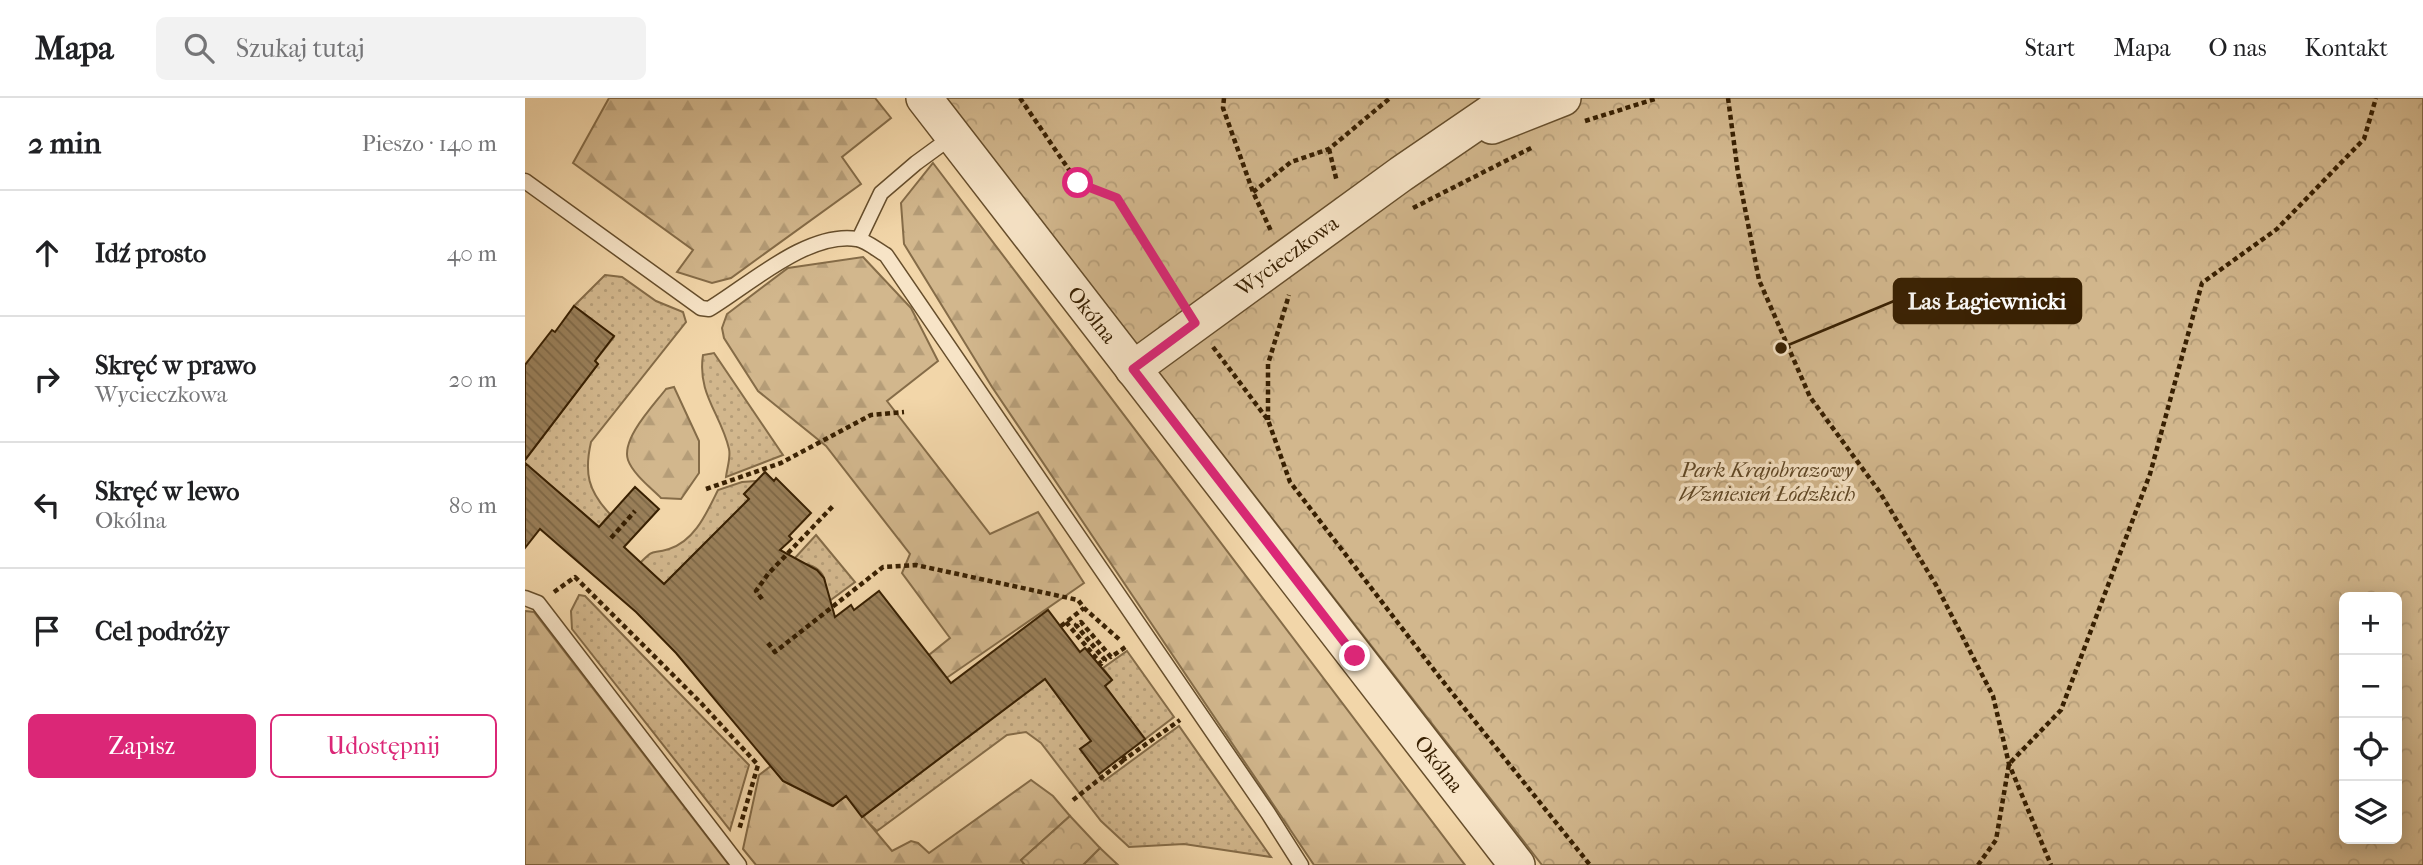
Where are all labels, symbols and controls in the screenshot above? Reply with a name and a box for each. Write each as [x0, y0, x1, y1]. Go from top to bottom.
search box [156, 17, 646, 80]
text: Mapa [35, 29, 114, 68]
icon: search [180, 29, 218, 67]
text: Szukaj tutaj [236, 33, 365, 64]
text: Start [2024, 34, 2075, 62]
text: Mapa [2113, 34, 2171, 62]
text: O nas [2209, 34, 2267, 62]
text: Kontakt [2305, 34, 2388, 62]
text: 2 min [28, 126, 101, 161]
text: Pieszo · 140 m [362, 130, 497, 157]
route start [1062, 167, 1093, 198]
street label: Wycieczkowa [1230, 211, 1343, 302]
icon: ahead [28, 234, 66, 272]
text: Idź prosto [95, 238, 206, 269]
text: 40 m [447, 240, 497, 267]
callout: Las Łagiewnicki [1894, 279, 2081, 323]
street label: Okólna [1062, 282, 1122, 348]
text: Las Łagiewnicki [1908, 288, 2067, 315]
text: Skręć w prawo [95, 350, 256, 381]
icon: right [28, 360, 66, 398]
text: 20 m [448, 366, 497, 393]
text: Wycieczkowa [95, 381, 228, 408]
park label: Park Krajobrazowy Wzniesień Łódzkich [1679, 458, 1855, 506]
text: Skręć w lewo [95, 476, 239, 507]
icon: left [28, 486, 66, 524]
text: 80 m [449, 492, 497, 519]
text: Okólna [95, 507, 166, 534]
map controls [2339, 592, 2402, 844]
button: + [2339, 592, 2402, 655]
icon: arrive [28, 612, 66, 650]
text: Cel podróży [95, 616, 229, 647]
route end [1339, 640, 1370, 671]
button: − [2339, 655, 2402, 718]
button: Zapisz [28, 714, 256, 778]
button: Udostępnij [270, 714, 497, 778]
button: locate [2339, 718, 2402, 781]
street label: Okólna [1409, 731, 1469, 797]
button: layers [2339, 781, 2402, 844]

